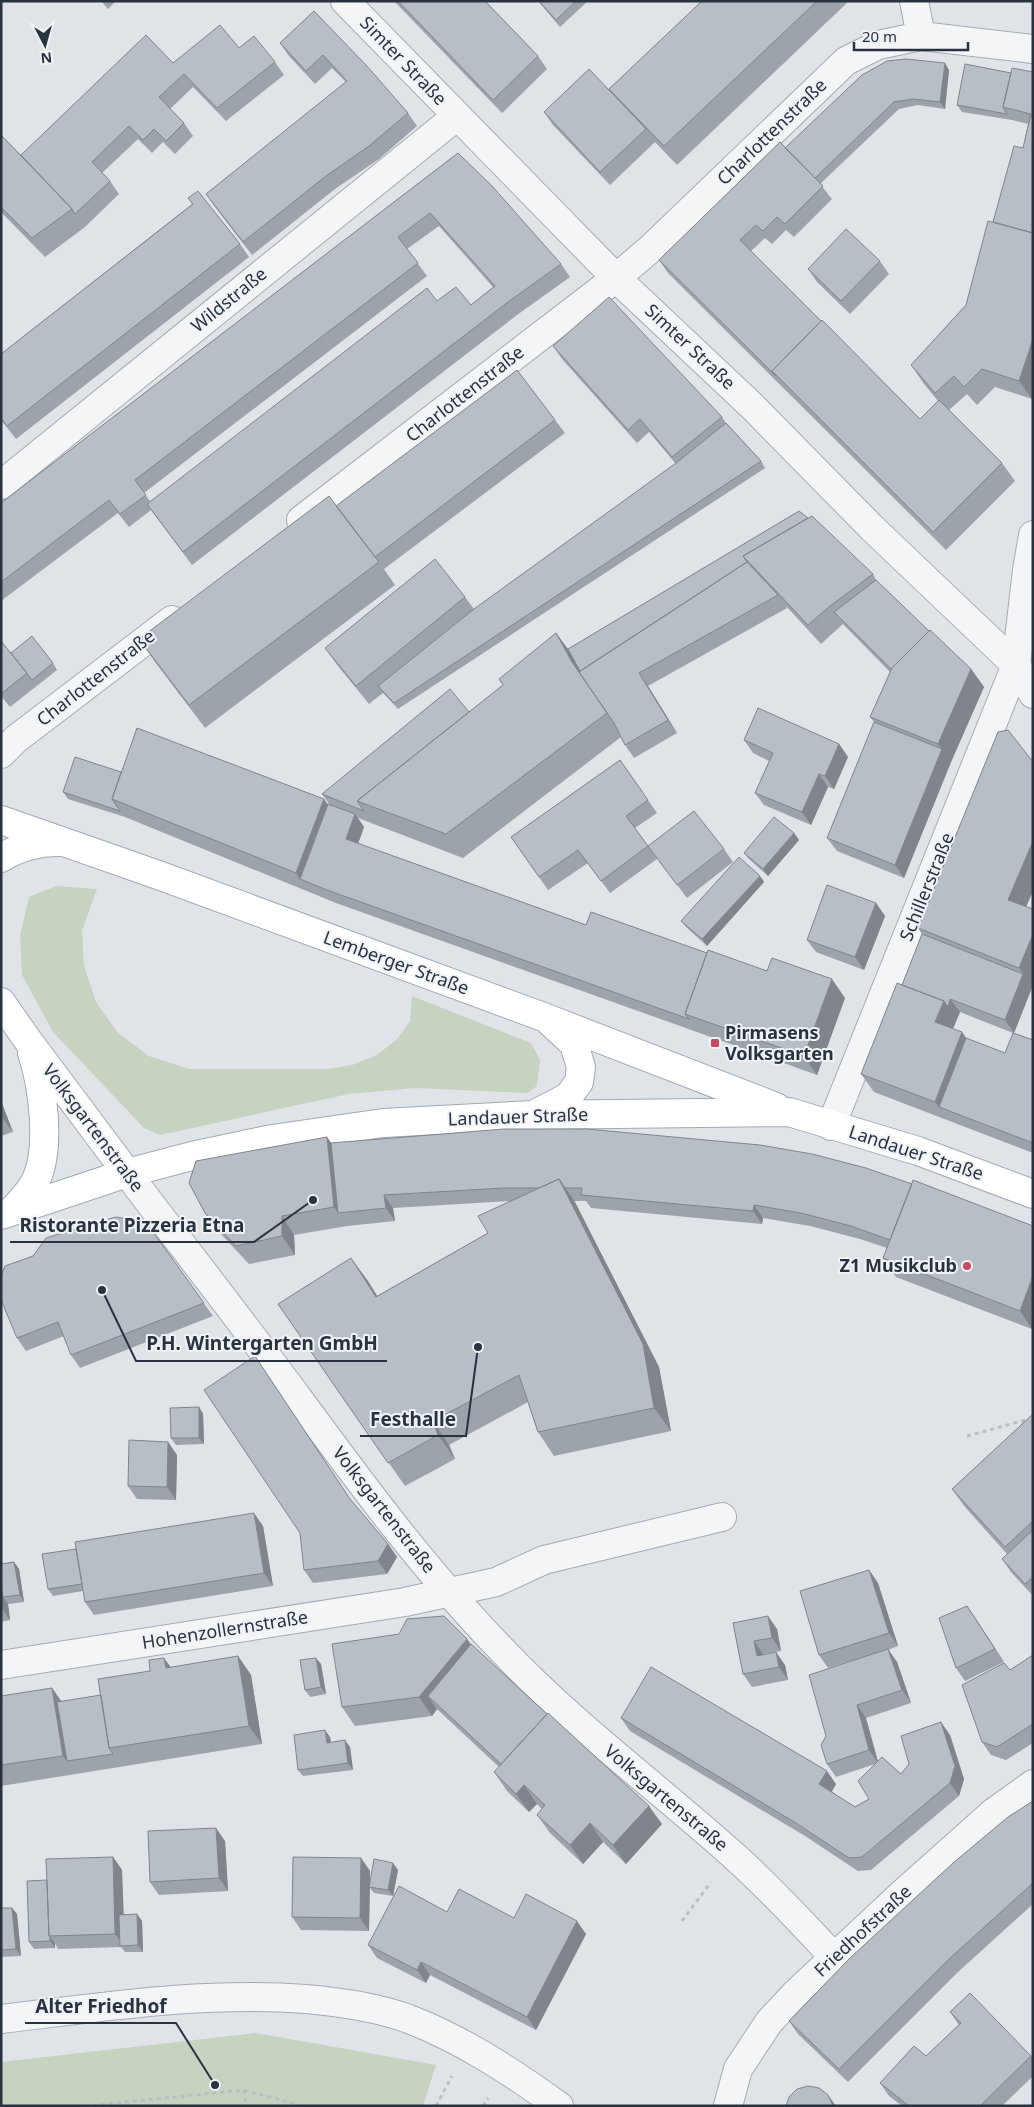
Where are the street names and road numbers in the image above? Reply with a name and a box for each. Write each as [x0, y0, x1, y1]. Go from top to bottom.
street label: Simter Straße [355, 11, 452, 110]
street label: Charlottenstraße [711, 73, 831, 190]
street label: Wildstraße [185, 261, 271, 337]
street label: Simter Straße [640, 298, 741, 394]
street label: Charlottenstraße [400, 340, 528, 447]
street label: Charlottenstraße [31, 624, 159, 731]
street label: Schillerstraße [893, 829, 959, 944]
street label: Lemberger Straße [320, 925, 472, 1000]
street label: Volksgartenstraße [38, 1059, 150, 1196]
street label: Landauer Straße [447, 1102, 588, 1130]
street label: Landauer Straße [846, 1119, 987, 1185]
street label: Volksgartenstraße [328, 1441, 442, 1578]
street label: Hohenzollernstraße [140, 1604, 310, 1654]
street label: Volksgartenstraße [600, 1738, 733, 1856]
street label: Friedhofstraße [809, 1879, 916, 1982]

